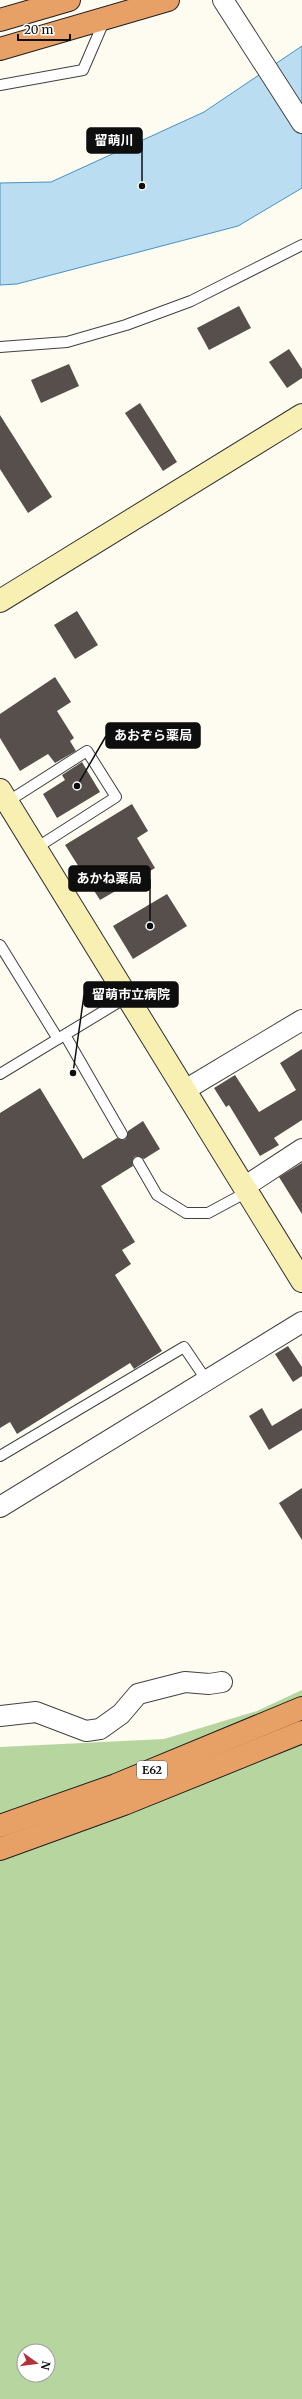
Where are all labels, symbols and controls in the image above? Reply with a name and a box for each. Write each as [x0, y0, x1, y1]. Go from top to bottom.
scale bar [18, 16, 70, 42]
text: 20 m [24, 22, 53, 37]
callout: 留萌川 [87, 128, 142, 153]
text: 留萌川 [94, 132, 134, 149]
callout: あおぞら薬局 [106, 723, 200, 748]
text: あおぞら薬局 [114, 727, 192, 744]
callout: あかね薬局 [69, 866, 150, 891]
text: あかね薬局 [76, 870, 142, 887]
callout: 留萌市立病院 [84, 982, 178, 1007]
text: 留萌市立病院 [92, 986, 170, 1003]
road number: E62 [137, 1761, 167, 1779]
north arrow [16, 2343, 56, 2383]
text: N [38, 2360, 54, 2372]

